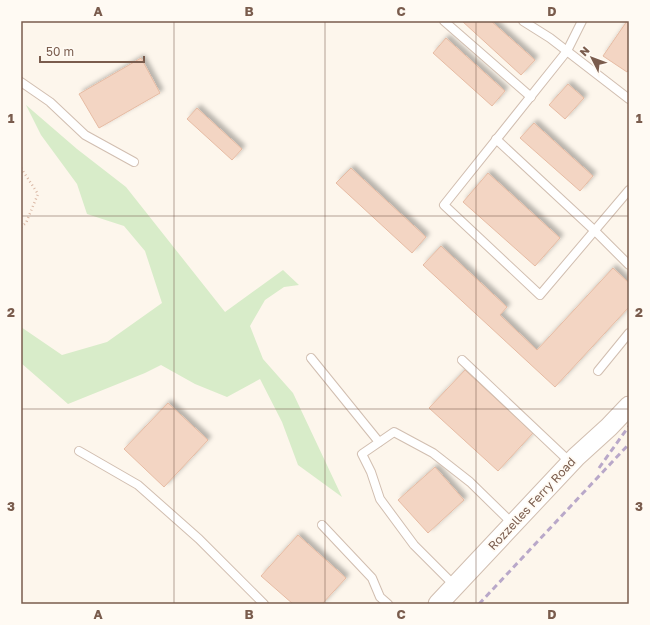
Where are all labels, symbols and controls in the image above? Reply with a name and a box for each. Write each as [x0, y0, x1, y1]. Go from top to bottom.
text: A [93, 3, 103, 19]
text: B [244, 3, 254, 19]
text: C [396, 3, 406, 19]
text: D [547, 3, 557, 19]
scale bar [40, 38, 144, 64]
north arrow [572, 38, 612, 78]
text: 50 m [46, 44, 74, 59]
text: N [577, 44, 592, 58]
text: 1 [8, 110, 15, 126]
text: 1 [636, 110, 643, 126]
text: 2 [7, 304, 15, 320]
text: 2 [635, 304, 643, 320]
street label: Rozzelles Ferry Road [485, 454, 578, 553]
text: 3 [7, 498, 15, 514]
text: 3 [635, 498, 643, 514]
text: A [93, 606, 103, 622]
text: B [244, 606, 254, 622]
text: C [396, 606, 406, 622]
text: D [547, 606, 557, 622]

